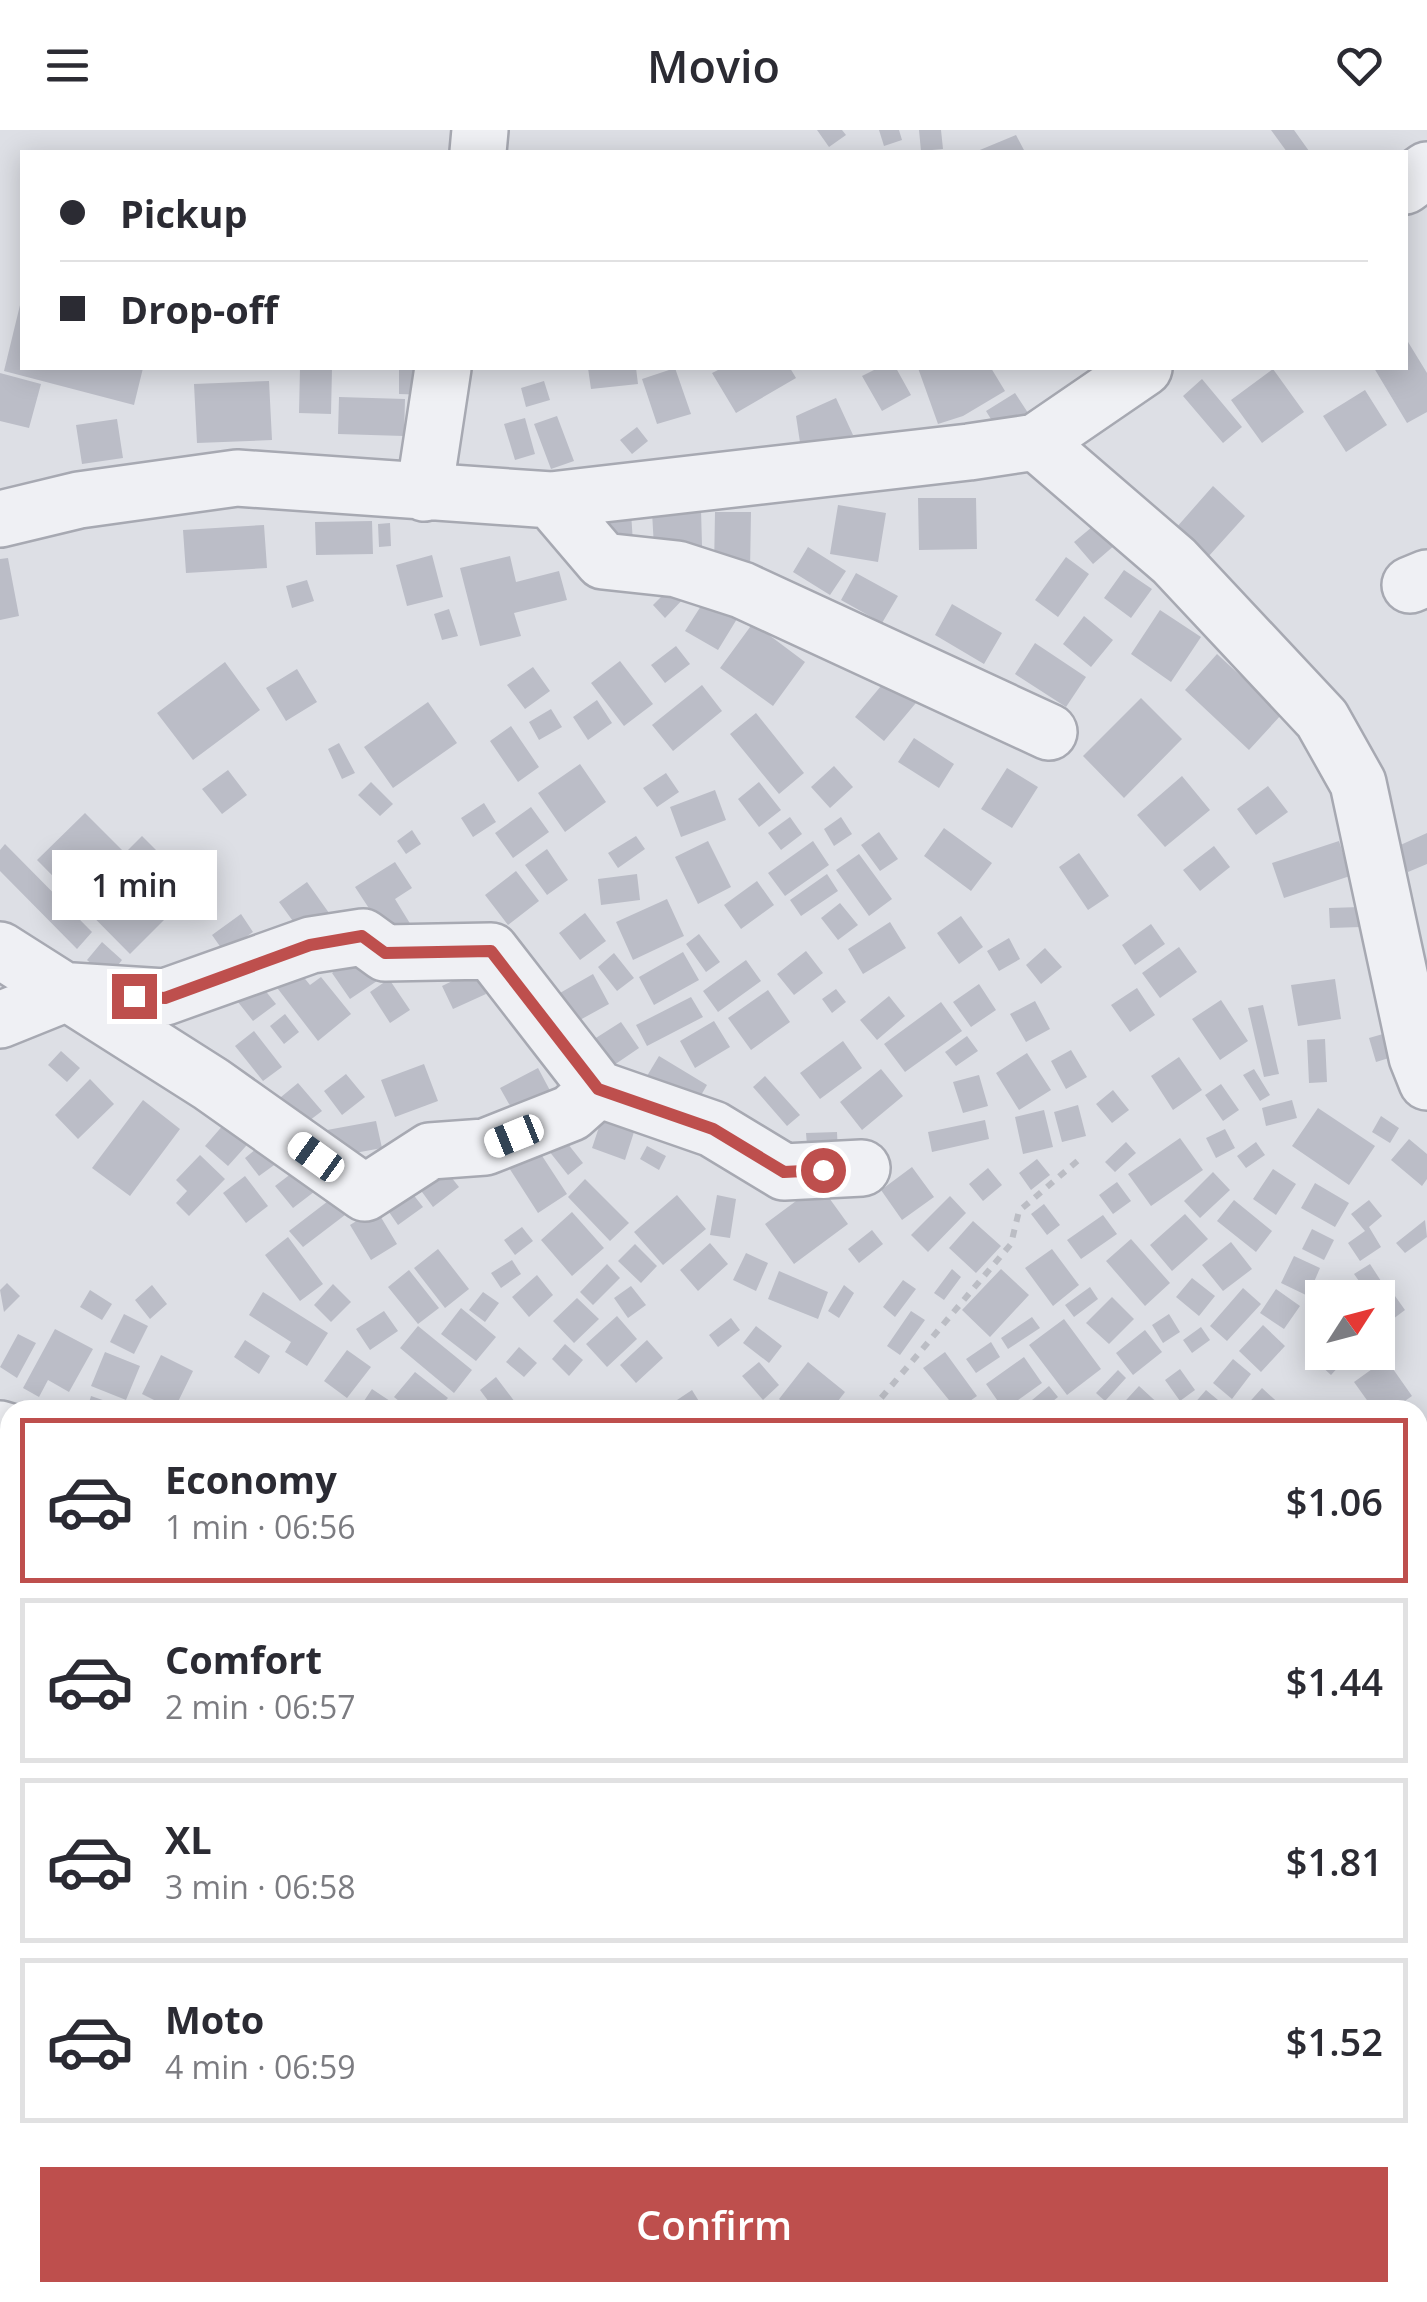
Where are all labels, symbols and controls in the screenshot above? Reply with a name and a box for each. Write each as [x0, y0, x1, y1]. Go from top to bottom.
text: Movio [647, 35, 780, 96]
icon: menu [40, 38, 95, 93]
icon: heart [1332, 38, 1387, 93]
text: Pickup [120, 187, 248, 239]
text: Drop-off [120, 283, 278, 335]
callout: 1 min [52, 851, 216, 921]
text: 1 min [91, 863, 178, 906]
route end [112, 974, 157, 1019]
car [481, 1111, 547, 1161]
car [283, 1127, 349, 1187]
route start [801, 1148, 846, 1193]
north arrow [1305, 1280, 1395, 1370]
map controls [1305, 1280, 1395, 1370]
text: Economy [165, 1453, 337, 1505]
icon: car [45, 1456, 135, 1546]
text: $1.06 [1286, 1475, 1383, 1527]
text: 1 min · 06:56 [165, 1505, 356, 1548]
text: Comfort [165, 1633, 322, 1685]
icon: car [45, 1636, 135, 1726]
text: $1.44 [1286, 1655, 1383, 1707]
text: 2 min · 06:57 [165, 1685, 356, 1728]
text: XL [165, 1813, 212, 1865]
icon: car [45, 1816, 135, 1906]
text: $1.81 [1286, 1835, 1383, 1887]
text: 3 min · 06:58 [165, 1865, 356, 1908]
text: Moto [165, 1993, 264, 2045]
icon: car [45, 1996, 135, 2086]
text: $1.52 [1286, 2015, 1383, 2067]
text: 4 min · 06:59 [165, 2045, 356, 2088]
button: Confirm [40, 2167, 1388, 2282]

